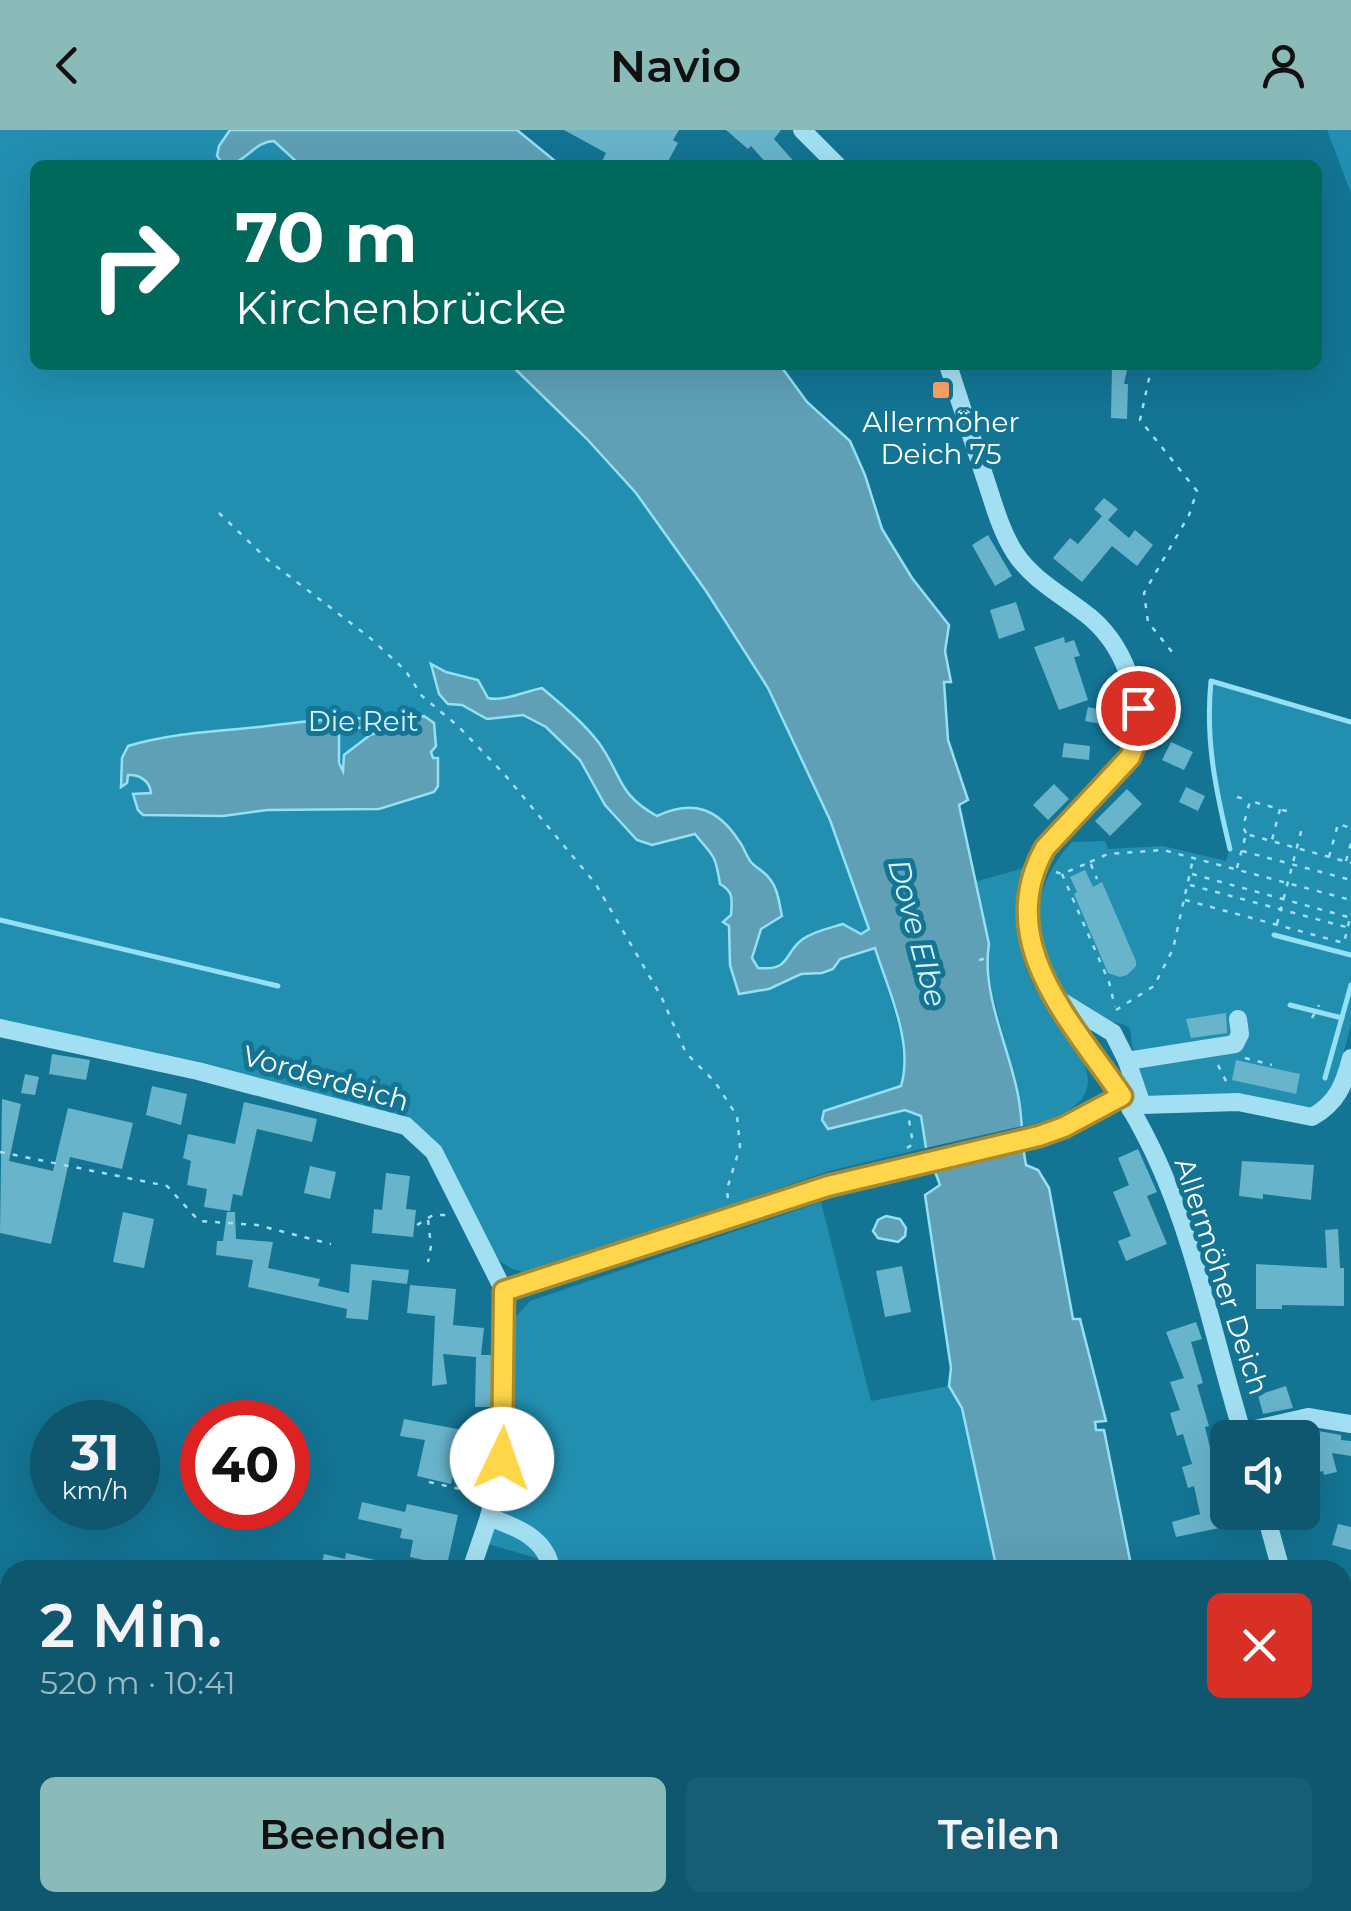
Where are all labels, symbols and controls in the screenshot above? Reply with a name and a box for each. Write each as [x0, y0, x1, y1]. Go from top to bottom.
icon: back [40, 38, 95, 93]
text: Navio [610, 38, 741, 93]
icon: person [1256, 38, 1311, 93]
text: 70 m [235, 194, 418, 280]
icon: right [70, 200, 200, 330]
text: Kirchenbrücke [235, 280, 567, 335]
marker: Allermöher Deich 75 [930, 379, 952, 401]
place label: Allermöher Deich 75 [862, 405, 1020, 471]
pin [1096, 666, 1181, 751]
icon: arrive [1111, 681, 1166, 736]
park label: Die Reit [308, 704, 418, 738]
water label: Dove Elbe [880, 855, 955, 1011]
street label: Vorderdeich [239, 1038, 413, 1118]
street label: Allermöher Deich [1168, 1153, 1276, 1399]
speed limit sign: 40 [180, 1400, 310, 1530]
position arrow [450, 1407, 554, 1511]
map controls [1210, 1420, 1320, 1530]
button: sound [1210, 1420, 1320, 1530]
text: 31 [70, 1422, 120, 1483]
text: km/h [62, 1475, 128, 1505]
text: 2 Min. [40, 1589, 222, 1662]
button: close [1207, 1593, 1312, 1698]
text: 520 m · 10:41 [40, 1663, 236, 1702]
button: Beenden [40, 1777, 666, 1892]
button: Teilen [686, 1777, 1312, 1892]

